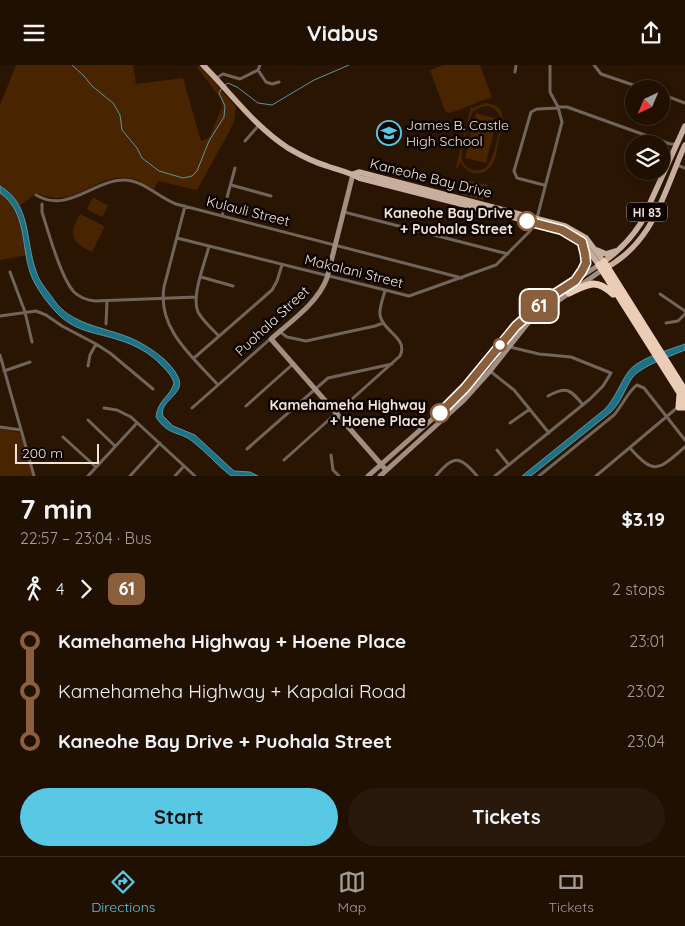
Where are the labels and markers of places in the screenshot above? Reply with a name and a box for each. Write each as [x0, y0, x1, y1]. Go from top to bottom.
place label: James B. Castle High School [406, 116, 509, 150]
school or university icon: James B. Castle High School [376, 120, 402, 146]
place label: Kaneohe Bay Drive + Puohala Street [384, 204, 513, 238]
marker: Kaneohe Bay Drive + Puohala Street [517, 211, 537, 231]
unlabelled marker [493, 338, 507, 352]
place label: Kamehameha Highway + Hoene Place [269, 396, 426, 430]
marker: Kamehameha Highway + Hoene Place [430, 403, 450, 423]

